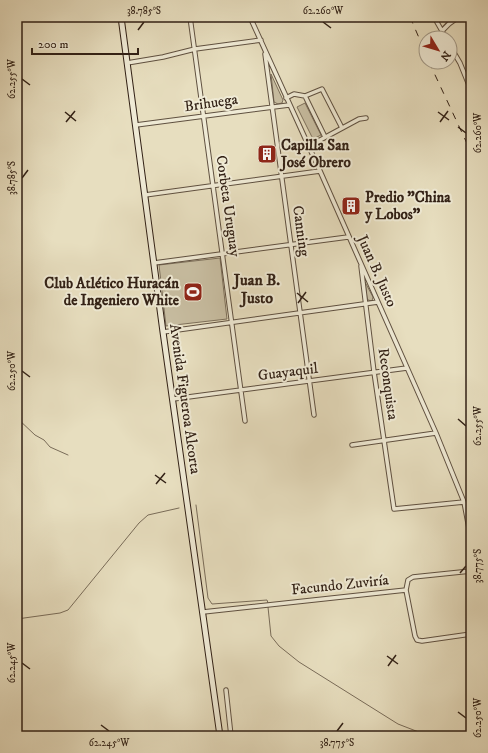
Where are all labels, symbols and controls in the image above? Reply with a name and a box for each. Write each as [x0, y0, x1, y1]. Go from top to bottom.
text: 38.785°S [127, 5, 161, 17]
text: 62.260°W [303, 5, 344, 17]
scale bar [32, 30, 138, 56]
north arrow [418, 30, 458, 70]
text: 200 m [38, 37, 68, 52]
text: N [437, 48, 453, 63]
text: 62.255°W [6, 58, 18, 99]
street label: Brihuega [183, 90, 240, 116]
text: 62.260°W [472, 112, 484, 153]
place label: Capilla San José Obrero [279, 136, 351, 172]
building icon: Capilla San José Obrero [256, 143, 278, 165]
street label: Corbeta Uruguay [211, 154, 245, 259]
text: 38.785°S [6, 161, 18, 195]
place label: Predio "China y Lobos" [364, 188, 451, 224]
building icon: Predio "China y Lobos" [340, 195, 362, 217]
street label: Canning [288, 204, 314, 258]
street label: Juan B. Justo [352, 230, 401, 310]
district label: Juan B. Justo [232, 270, 280, 308]
place label: Club Atlético Huracán de Ingeniero White [44, 274, 180, 310]
sports icon: Club Atlético Huracán de Ingeniero White [182, 281, 204, 303]
street label: Avenida Figueroa Alcorta [165, 323, 205, 476]
street label: Reconquista [374, 347, 403, 422]
text: 62.250°W [6, 350, 18, 391]
street label: Guayaquil [257, 359, 320, 385]
text: 62.255°W [472, 405, 484, 446]
text: 38.775°S [472, 549, 484, 583]
street label: Facundo Zuviría [290, 570, 390, 600]
text: 62.245°W [6, 642, 18, 683]
text: 62.250°W [472, 697, 484, 738]
text: 62.245°W [89, 737, 130, 749]
text: 38.775°S [320, 737, 354, 749]

